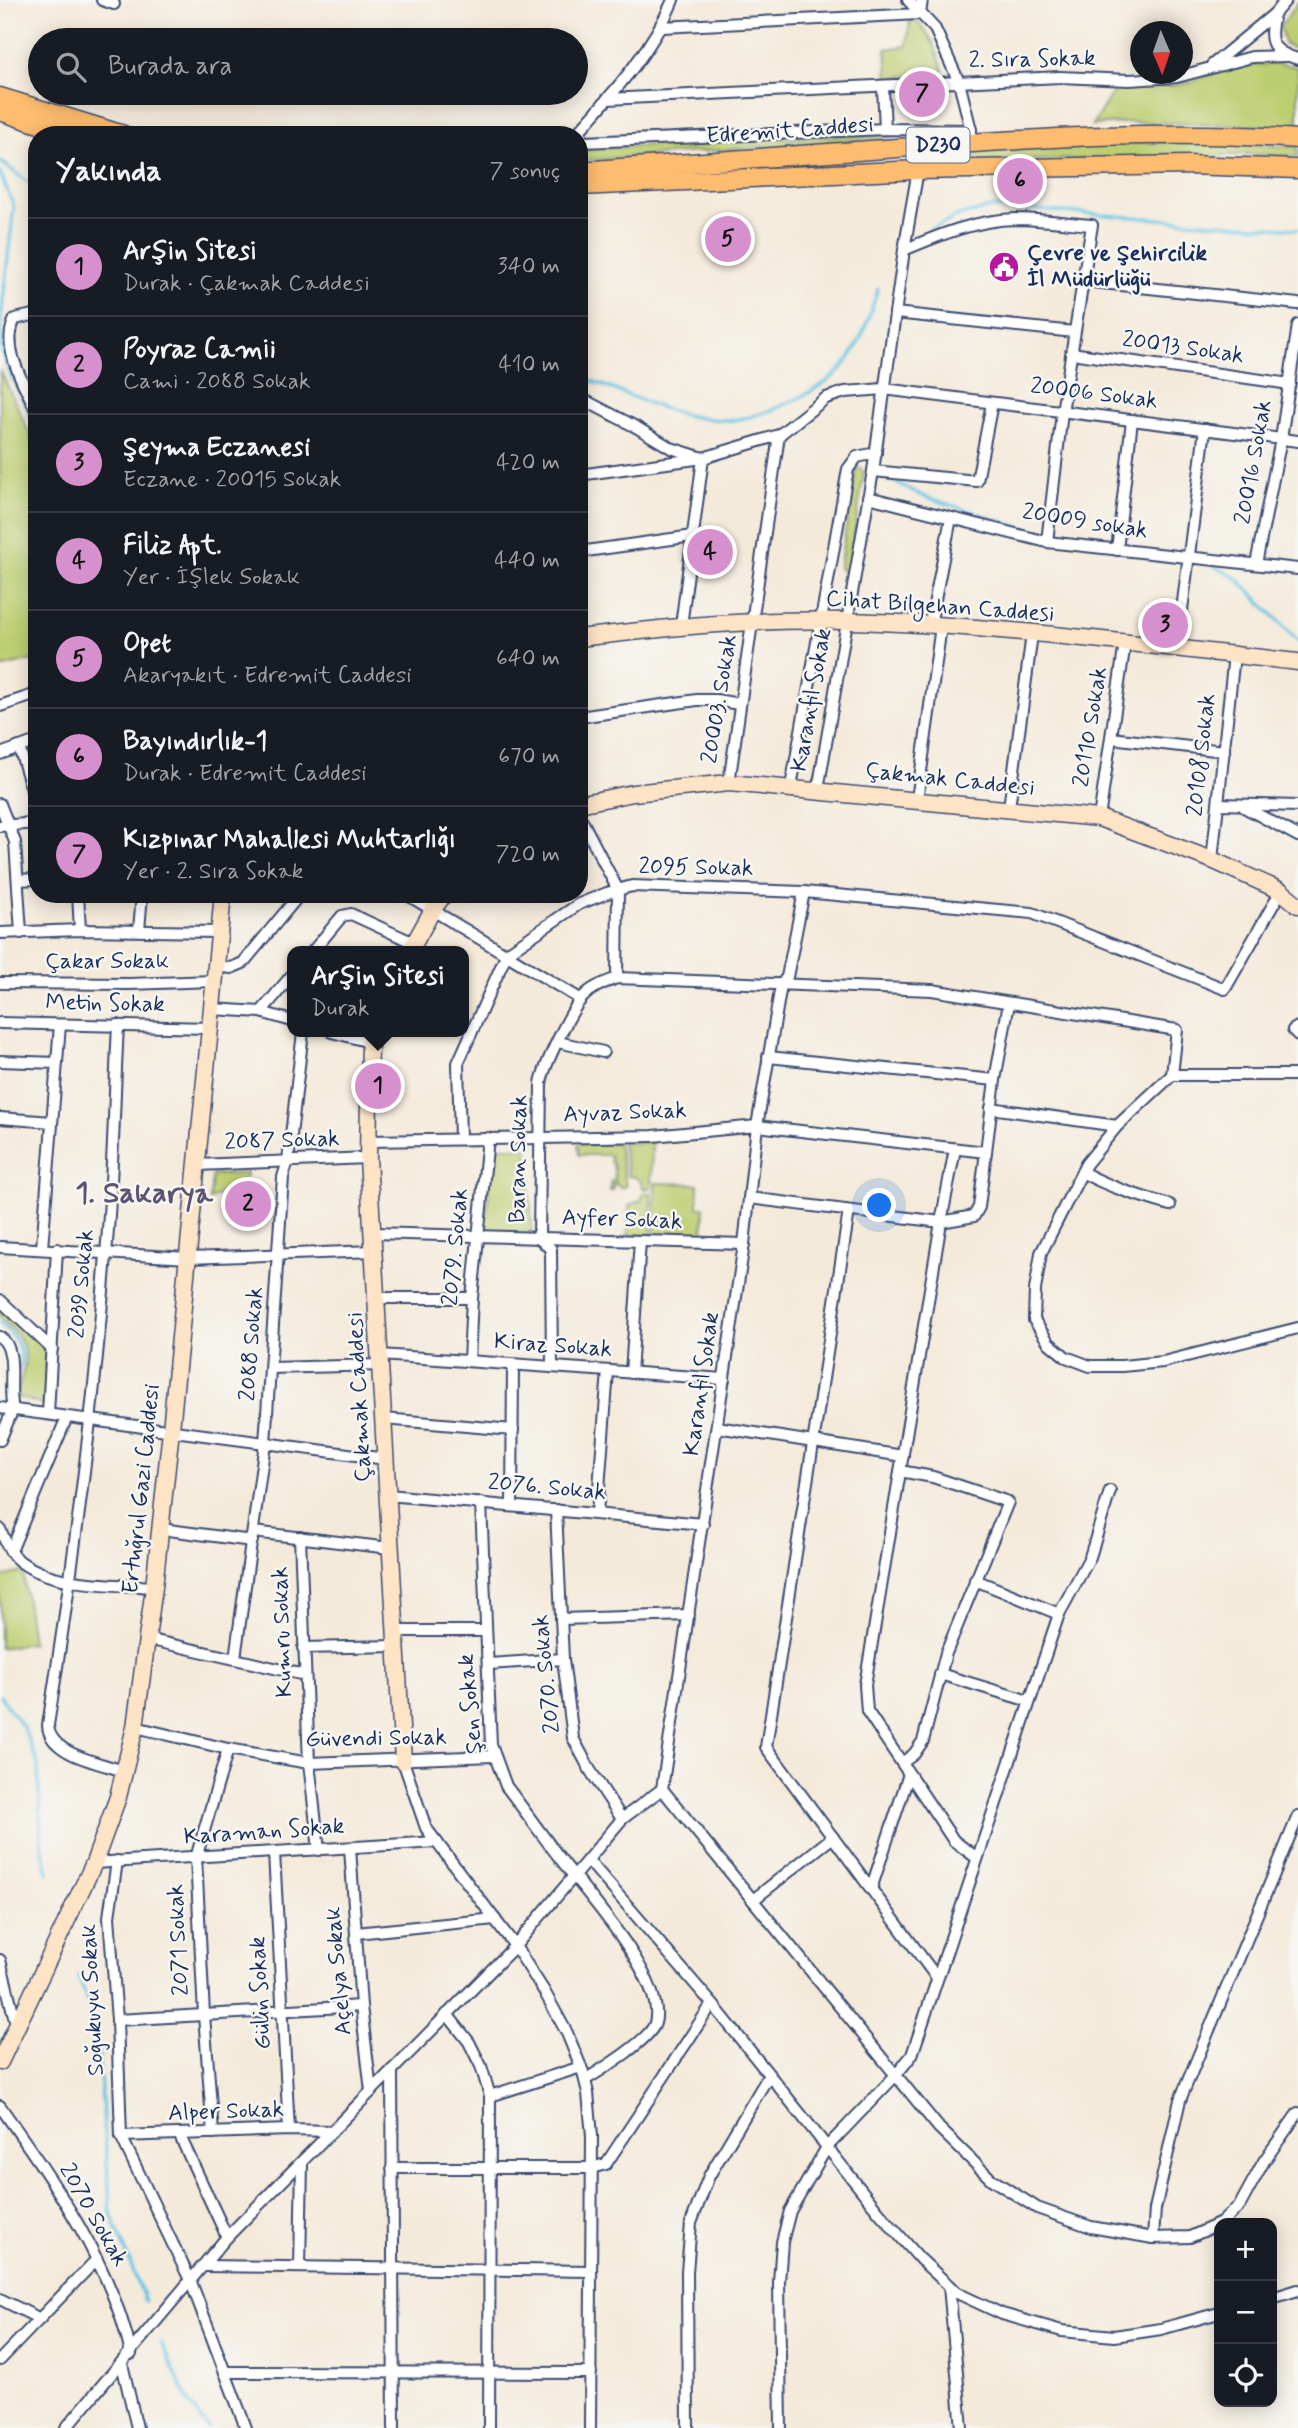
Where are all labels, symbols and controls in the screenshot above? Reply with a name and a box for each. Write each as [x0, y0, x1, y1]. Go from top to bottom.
north arrow [1130, 21, 1193, 84]
search box [28, 28, 588, 105]
street label: 2. Sıra Sokak [968, 44, 1096, 76]
icon: search [52, 48, 90, 86]
text: Burada ara [108, 50, 232, 84]
pin: 7 [899, 68, 945, 120]
street label: Edremit Caddesi [705, 110, 875, 152]
road number: D230 [906, 128, 970, 162]
text: Yakında [56, 152, 162, 191]
pin: 6 [997, 155, 1043, 207]
text: 7 sonuç [490, 157, 560, 187]
pin: 5 [705, 213, 751, 265]
text: Arşin Sitesi [123, 235, 257, 269]
place label: Çevre ve Şehircilik İl Müdürlüğü [1027, 239, 1207, 295]
public building icon: Çevre ve Şehircilik İl Müdürlüğü [987, 250, 1021, 284]
text: 1 [74, 252, 84, 282]
text: 340 m [497, 252, 560, 282]
text: Durak · Çakmak Caddesi [123, 269, 370, 299]
street label: 20013 Sokak [1120, 325, 1246, 371]
text: Poyraz Camii [123, 333, 276, 367]
text: 2 [73, 350, 85, 380]
text: 410 m [498, 350, 560, 380]
text: Cami · 2088 Sokak [123, 367, 310, 397]
street label: 20006 Sokak [1029, 371, 1159, 417]
street label: 20016 Sokak [1228, 398, 1280, 526]
text: Şeyma Eczanesi [123, 431, 310, 465]
text: 3 [74, 448, 84, 478]
text: 420 m [496, 448, 560, 478]
text: Eczane · 20015 Sokak [123, 465, 341, 495]
street label: 20009 sokak [1020, 497, 1150, 547]
pin: 4 [687, 526, 733, 578]
text: Filiz Apt. [123, 529, 222, 563]
text: 4 [72, 546, 86, 576]
text: 440 m [494, 546, 560, 576]
text: Yer · İşlek Sokak [123, 563, 300, 593]
street label: Cihat Bilgehan Caddesi [825, 584, 1055, 632]
pin: 3 [1142, 599, 1188, 651]
street label: Karanfil Sokak [785, 626, 839, 774]
text: Opet [123, 627, 171, 661]
street label: 20003. Sokak [695, 632, 745, 766]
text: 5 [72, 644, 86, 674]
text: 640 m [496, 644, 560, 674]
text: Akaryakıt · Edremit Caddesi [123, 661, 412, 691]
street label: 20110 Sokak [1067, 665, 1115, 789]
street label: 20108 Sokak [1181, 692, 1223, 818]
text: Bayındırlık-1 [123, 725, 267, 759]
text: 6 [73, 742, 85, 772]
text: 670 m [498, 742, 560, 772]
street label: Çakmak Caddesi [864, 756, 1036, 804]
text: Durak · Edremit Caddesi [123, 759, 367, 789]
text: Kızpınar Mahallesi Muhtarlığı [123, 823, 456, 857]
text: 7 [72, 840, 86, 870]
text: 720 m [496, 840, 560, 870]
street label: 2095 Sokak [638, 852, 754, 884]
text: Yer · 2. Sıra Sokak [123, 857, 303, 887]
popup [287, 946, 469, 1037]
street label: Çakar Sokak [45, 947, 169, 977]
text: Arşin Sitesi [311, 960, 445, 994]
street label: Metin Sokak [45, 988, 165, 1020]
text: Durak [311, 994, 369, 1024]
pin: 1 [355, 1060, 401, 1112]
street label: Baran Sokak [503, 1095, 535, 1223]
street label: Ayvaz Sokak [563, 1096, 687, 1130]
street label: 2087 Sokak [224, 1124, 340, 1158]
district label: 1. Sakarya [75, 1174, 214, 1213]
pin: 2 [225, 1178, 271, 1230]
street label: 2079. Sokak [436, 1187, 476, 1307]
your location [862, 1188, 896, 1222]
street label: Ayfer Sokak [561, 1203, 683, 1237]
street label: 2039 Sokak [62, 1228, 102, 1340]
street label: 2088 Sokak [233, 1286, 271, 1402]
street label: Karanfil Sokak [677, 1310, 727, 1458]
street label: Çakmak Caddesi [341, 1311, 379, 1483]
street label: Kiraz Sokak [493, 1327, 613, 1365]
street label: Ertuğrul Gazi Caddesi [116, 1383, 168, 1595]
street label: 2076. Sokak [487, 1468, 607, 1508]
street label: Kumru Sokak [266, 1566, 300, 1698]
street label: 2070. Sokak [526, 1613, 568, 1735]
street label: Şen Sokak [452, 1653, 490, 1755]
street label: Güvendi Sokak [305, 1723, 447, 1755]
street label: Karaman Sokak [183, 1811, 345, 1853]
street label: 2071 Sokak [161, 1883, 197, 1997]
street label: Açelya Sokak [318, 1905, 360, 2037]
street label: Soğukuyu Sokak [74, 1923, 112, 2077]
street label: Gülin Sokak [243, 1936, 279, 2050]
street label: Alper Sokak [168, 2095, 284, 2129]
street label: 2070 Sokak [51, 2158, 135, 2272]
map controls [1214, 2218, 1277, 2407]
button: + [1214, 2218, 1277, 2281]
button: − [1214, 2281, 1277, 2344]
button: locate [1214, 2344, 1277, 2407]

